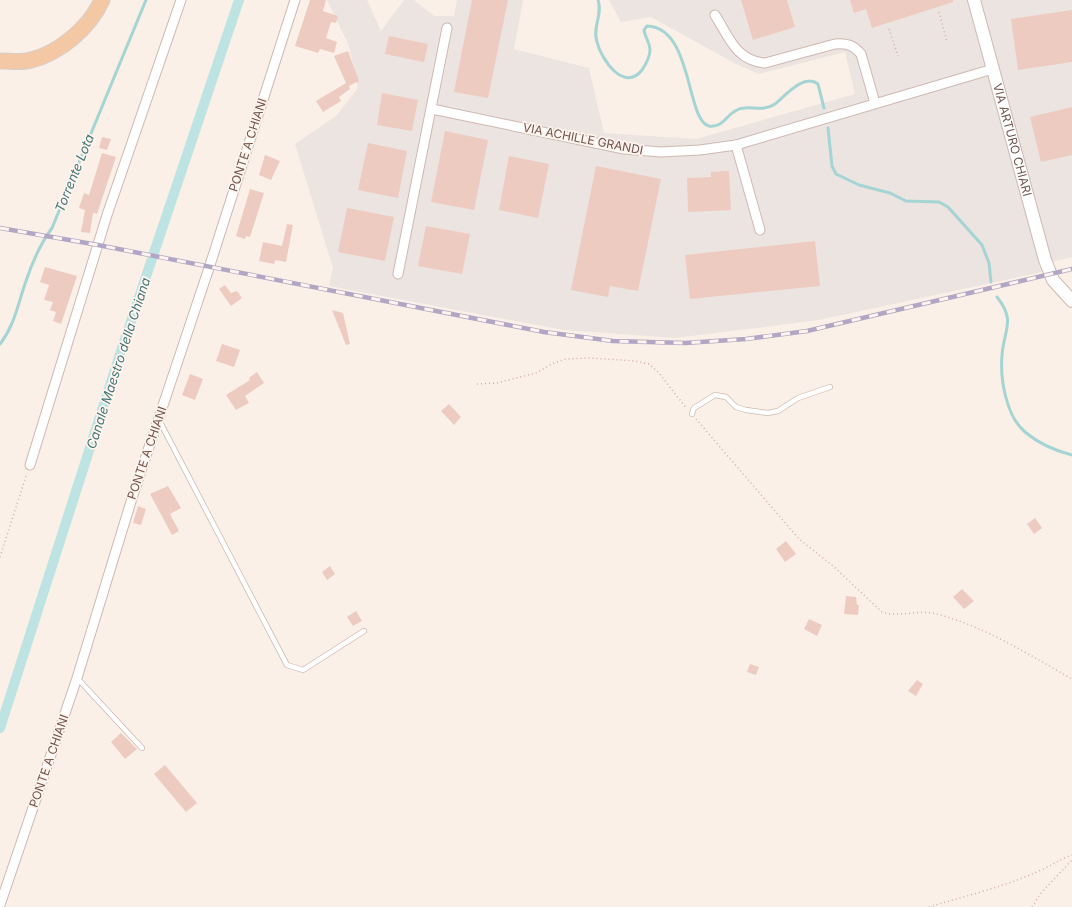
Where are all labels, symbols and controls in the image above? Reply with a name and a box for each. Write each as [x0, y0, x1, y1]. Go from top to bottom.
street label: VIA ARTURO CHIARI [990, 82, 1035, 198]
street label: PONTE A CHIANI [225, 96, 270, 193]
street label: VIA ACHILLE GRANDI [522, 120, 644, 158]
water label: Torrente Lota [51, 132, 97, 214]
water label: Canale Maestro della Chiana [83, 275, 153, 451]
street label: PONTE A CHIANI [124, 404, 169, 501]
street label: PONTE A CHIANI [26, 712, 71, 809]

